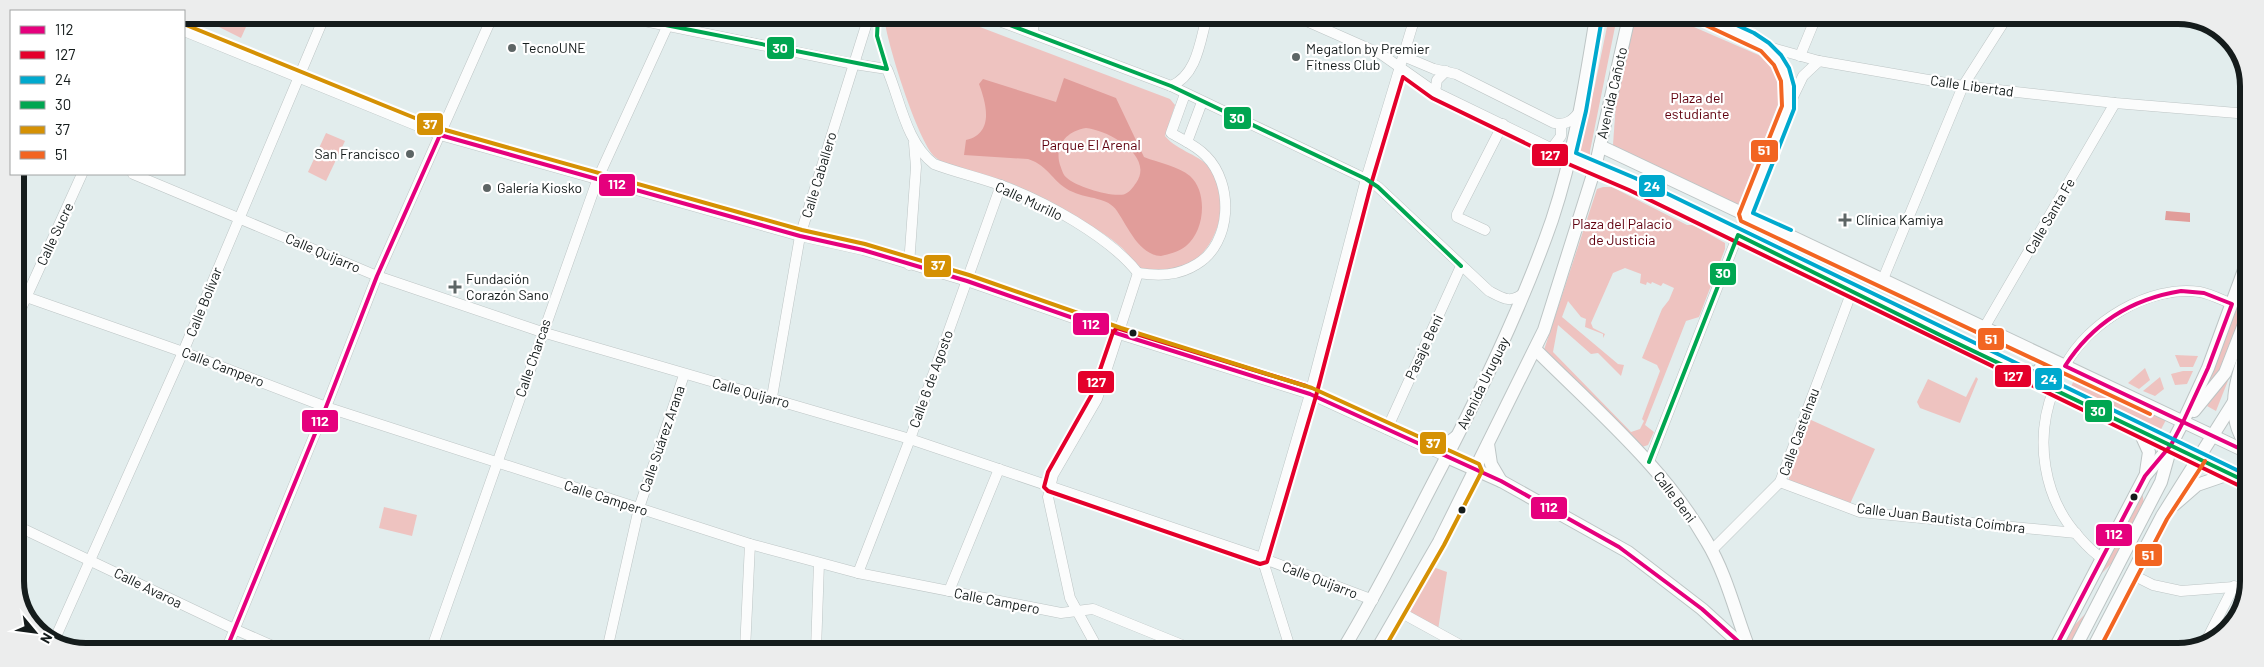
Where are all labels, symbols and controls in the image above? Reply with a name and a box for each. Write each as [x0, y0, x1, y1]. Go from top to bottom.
legend [10, 10, 185, 175]
text: 112 [55, 20, 74, 38]
line badge: 30 [766, 36, 795, 60]
place label: TecnoUNE [522, 39, 586, 56]
text: 30 [772, 39, 788, 56]
place label: Megatlon by Premier Fitness Club [1306, 40, 1430, 73]
marker: TecnoUNE [506, 42, 518, 54]
text: 127 [55, 45, 75, 63]
street label: Avenida Cañoto [1593, 45, 1630, 141]
marker: Megatlon by Premier Fitness Club [1290, 51, 1302, 63]
text: 24 [55, 70, 71, 88]
street label: Calle Libertad [1929, 71, 2015, 100]
park label: Plaza del estudiante [1665, 89, 1729, 122]
text: 30 [55, 95, 71, 113]
line badge: 30 [1223, 106, 1252, 130]
text: 30 [1229, 109, 1245, 126]
line badge: 37 [416, 112, 444, 136]
text: 37 [423, 115, 437, 132]
text: 37 [55, 120, 70, 138]
street label: Calle Caballero [797, 130, 840, 220]
park label: Parque El Arenal [1041, 136, 1141, 153]
line badge: 51 [1750, 139, 1779, 163]
text: 51 [1758, 141, 1770, 158]
line badge: 127 [1531, 143, 1569, 167]
text: 51 [55, 145, 68, 163]
place label: San Francisco [314, 145, 400, 162]
text: 127 [1540, 146, 1560, 163]
marker: San Francisco [404, 148, 416, 160]
line badge: 112 [598, 173, 636, 197]
line badge: 24 [1638, 174, 1666, 198]
text: 112 [608, 175, 626, 192]
street label: Calle Santa Fe [2021, 175, 2078, 257]
text: 24 [1644, 177, 1660, 194]
street label: Calle Murillo [993, 178, 1066, 224]
place label: Galería Kiosko [497, 179, 582, 196]
marker: Galería Kiosko [481, 182, 493, 194]
street label: Calle Sucre [33, 200, 77, 268]
place label: Clínica Kamiya [1856, 211, 1943, 228]
marker: Clínica Kamiya [1838, 213, 1852, 227]
park label: Plaza del Palacio de Justicia [1572, 215, 1672, 248]
street label: Calle Quijarro [283, 229, 363, 276]
line badge: 37 [923, 254, 952, 278]
text: 37 [931, 256, 945, 273]
line badge: 30 [1709, 262, 1737, 286]
text: 30 [1715, 264, 1731, 281]
street label: Calle Bolívar [182, 265, 225, 339]
place label: Fundación Corazón Sano [466, 270, 549, 303]
marker: Fundación Corazón Sano [448, 280, 462, 294]
street label: Pasaje Beni [1401, 311, 1446, 382]
line badge: 112 [1072, 312, 1110, 336]
text: 112 [1082, 315, 1100, 332]
street label: Calle Charcas [511, 316, 554, 399]
line badge: 51 [1977, 327, 2005, 351]
street label: Calle 6 de Agosto [905, 328, 956, 430]
unlabelled marker [1128, 328, 1138, 338]
text: 51 [1985, 330, 1997, 347]
street label: Avenida Uruguay [1453, 333, 1513, 432]
street label: Calle Campero [179, 343, 267, 390]
line badge: 127 [1994, 364, 2032, 388]
text: 127 [2003, 367, 2023, 384]
line badge: 24 [2034, 367, 2063, 391]
line badge: 127 [1077, 370, 1115, 394]
text: 24 [2041, 370, 2057, 387]
text: 127 [1086, 373, 1106, 390]
street label: Calle Quijarro [710, 374, 792, 411]
street label: Calle Suárez Arana [635, 383, 688, 495]
street label: Calle Castelnau [1775, 386, 1822, 478]
line badge: 30 [2084, 399, 2113, 423]
text: 30 [2090, 402, 2106, 419]
line badge: 112 [301, 409, 339, 433]
text: 112 [311, 412, 329, 429]
line badge: 37 [1419, 431, 1447, 455]
text: 37 [1426, 434, 1440, 451]
street label: Calle Beni [1651, 468, 1700, 526]
street label: Calle Campero [562, 476, 650, 519]
unlabelled marker [2129, 492, 2139, 502]
line badge: 112 [1530, 496, 1568, 520]
text: 112 [1540, 498, 1558, 515]
street label: Calle Juan Bautista Coímbra [1856, 499, 2026, 536]
unlabelled marker [1457, 505, 1467, 515]
line badge: 112 [2095, 523, 2133, 547]
text: 112 [2105, 525, 2123, 542]
line badge: 51 [2134, 543, 2163, 567]
text: 51 [2142, 546, 2154, 563]
street label: Calle Quijarro [1280, 557, 1360, 602]
street label: Calle Avaroa [111, 564, 185, 611]
street label: Calle Campero [953, 584, 1041, 617]
north arrow [10, 607, 60, 657]
text: N [37, 630, 56, 647]

